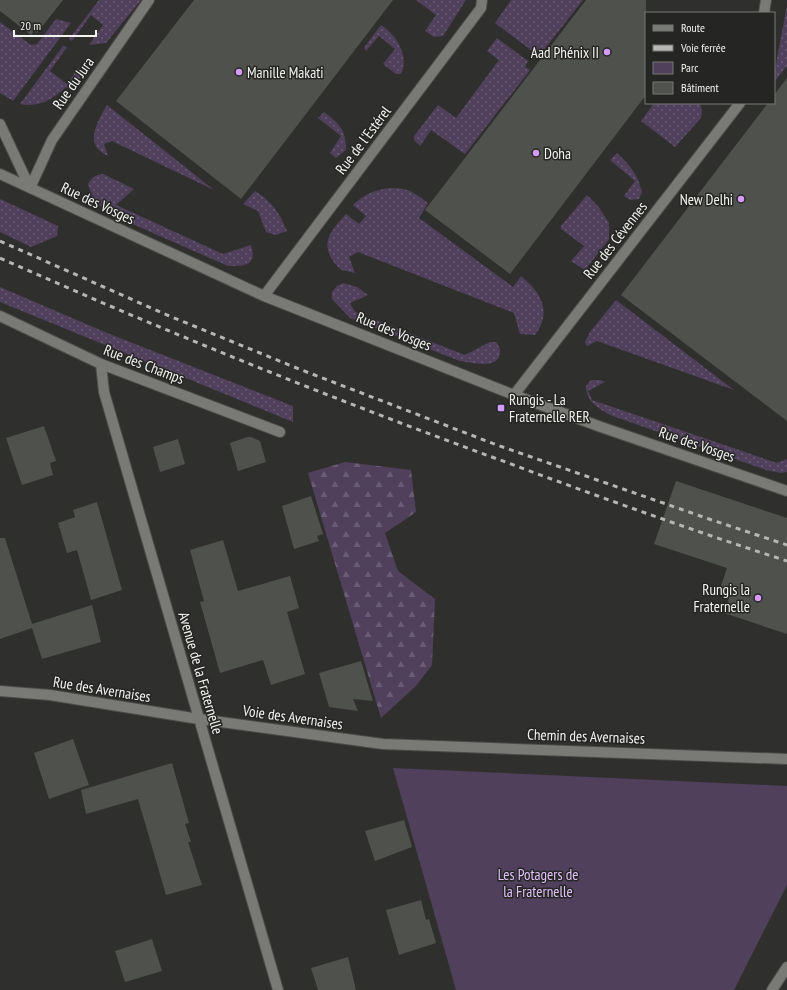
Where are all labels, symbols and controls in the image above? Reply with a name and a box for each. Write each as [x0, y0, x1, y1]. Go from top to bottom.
scale bar [14, 12, 96, 38]
legend [645, 12, 775, 104]
text: 20 m [20, 18, 41, 33]
text: Route [681, 20, 705, 35]
text: Voie ferrée [680, 40, 726, 55]
place label: Aad Phénix II [531, 43, 599, 62]
marker: Aad Phénix II [602, 47, 612, 57]
street label: Rue du Jura [48, 53, 98, 113]
text: Parc [681, 60, 699, 75]
place label: Manille Makati [247, 63, 324, 82]
marker: Manille Makati [234, 67, 244, 77]
text: Bâtiment [681, 80, 719, 95]
street label: Rue de l'Estérel [331, 102, 395, 178]
place label: Doha [544, 144, 571, 163]
marker: Doha [531, 148, 541, 158]
street label: Rue des Vosges [58, 178, 138, 228]
place label: New Delhi [680, 190, 733, 209]
marker: New Delhi [736, 194, 746, 204]
street label: Rue des Cévennes [579, 198, 651, 282]
street label: Rue des Vosges [354, 307, 434, 355]
street label: Rue des Champs [101, 340, 187, 388]
place label: Rungis - La Fraternelle RER [509, 390, 590, 426]
marker: Rungis - La Fraternelle RER [496, 403, 506, 413]
street label: Rue des Vosges [656, 422, 738, 466]
place label: Rungis la Fraternelle [693, 580, 750, 616]
marker: Rungis la Fraternelle [753, 593, 763, 603]
street label: Avenue de la Fraternelle [174, 610, 228, 736]
street label: Rue des Avernaises [52, 672, 152, 706]
street label: Voie des Avernaises [241, 700, 344, 733]
street label: Chemin des Avernaises [527, 724, 645, 748]
park label: Les Potagers de la Fraternelle [498, 865, 578, 901]

